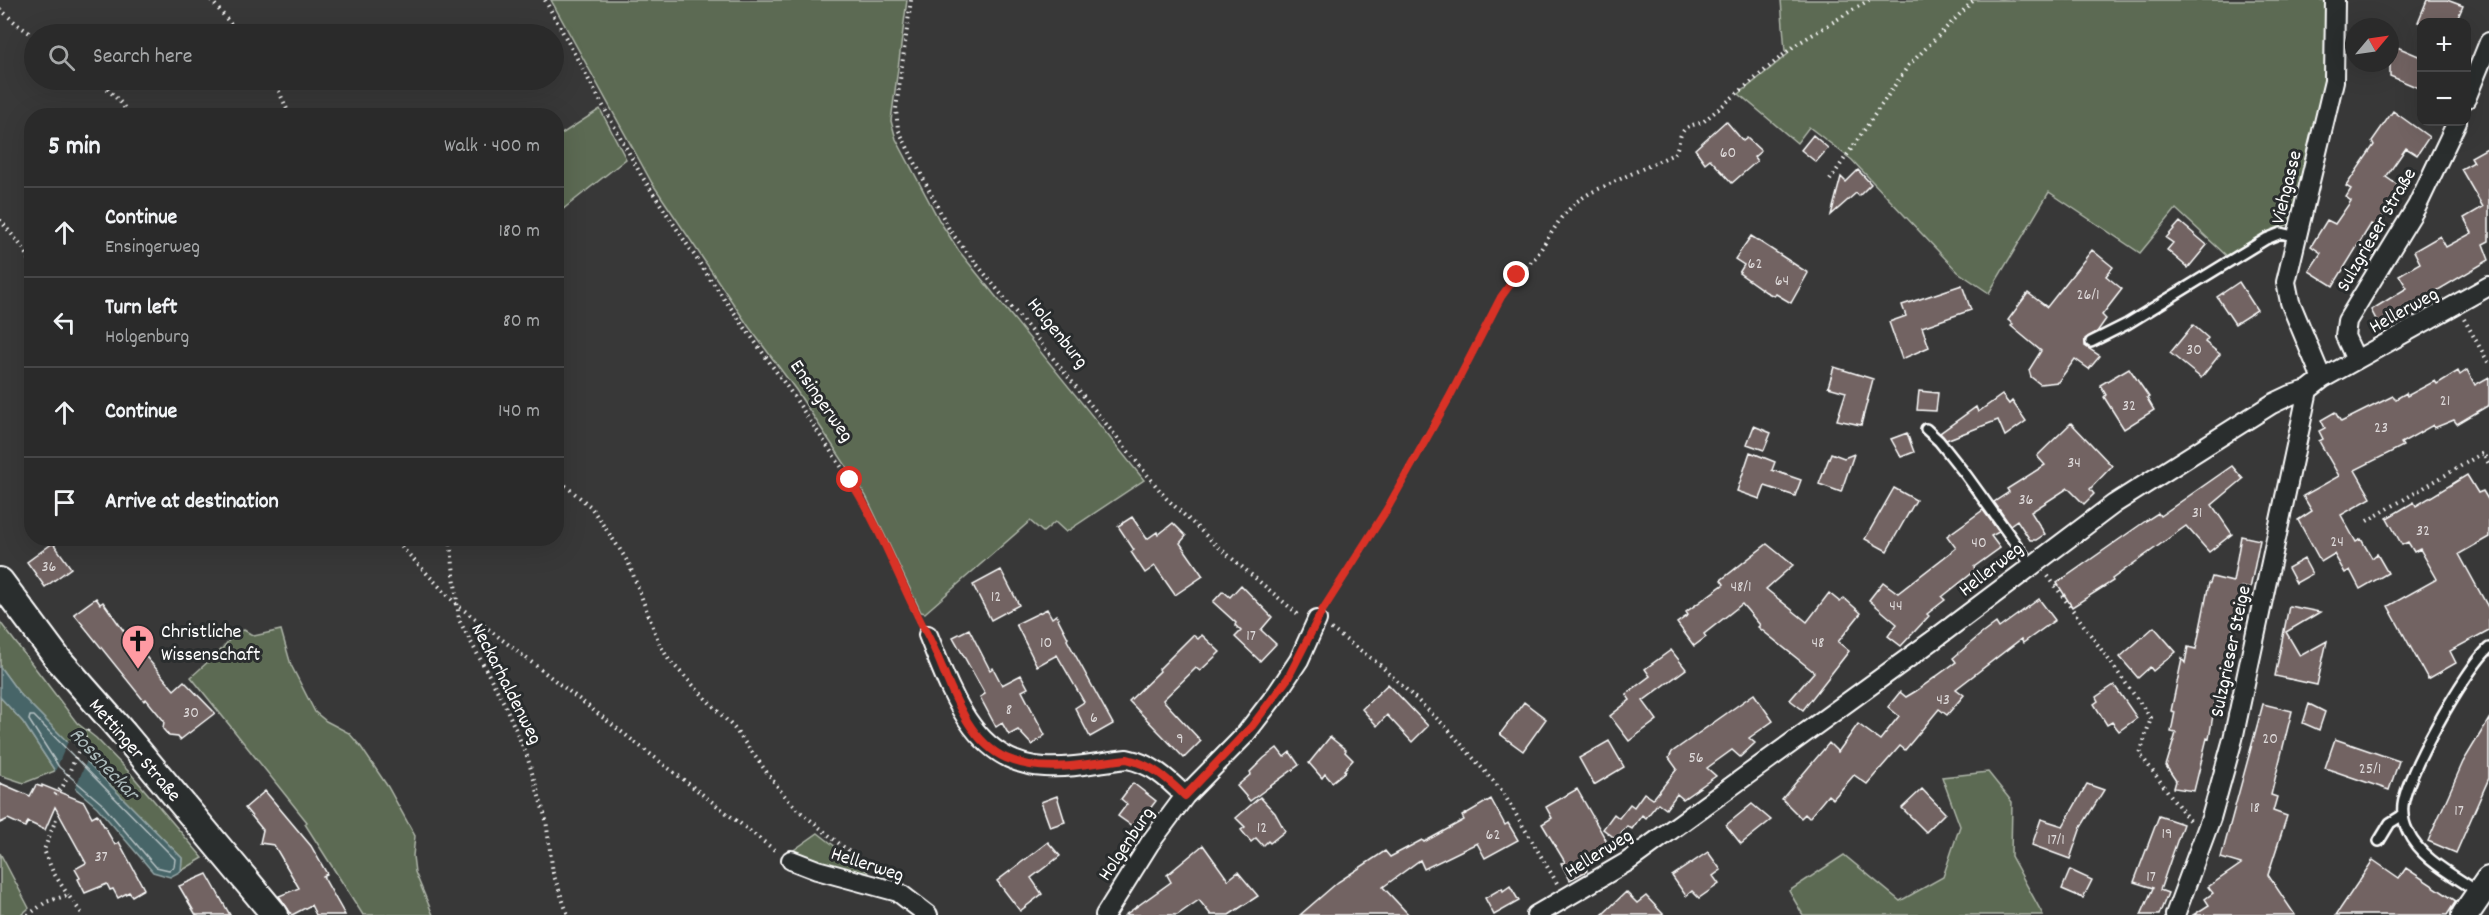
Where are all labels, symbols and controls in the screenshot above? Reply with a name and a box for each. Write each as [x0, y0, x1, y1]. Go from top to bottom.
north arrow [2345, 18, 2399, 72]
map controls [2417, 18, 2471, 126]
button: + [2417, 18, 2471, 72]
search box [24, 24, 564, 90]
icon: search [45, 41, 78, 74]
text: Search here [93, 42, 192, 73]
button: − [2417, 72, 2471, 126]
text: 5 min [48, 129, 101, 166]
text: Walk · 400 m [444, 133, 540, 161]
house number: 60 [1720, 142, 1736, 165]
street label: Viehgasse [2265, 148, 2311, 228]
street label: Sulzgrieser Straße [2331, 163, 2425, 298]
text: Continue [105, 203, 177, 234]
icon: ahead [48, 216, 81, 249]
text: 180 m [498, 218, 540, 246]
text: Ensingerweg [105, 234, 200, 262]
house number: 62 [1748, 253, 1762, 276]
route end [1503, 261, 1529, 287]
house number: 64 [1775, 270, 1789, 293]
street label: Hellerweg [2365, 281, 2444, 342]
house number: 26/1 [2077, 284, 2099, 307]
street label: Holgenburg [1019, 292, 1094, 375]
text: Turn left [105, 293, 177, 324]
icon: left [48, 306, 81, 339]
text: 80 m [503, 308, 540, 336]
text: Holgenburg [105, 324, 189, 352]
house number: 30 [2186, 339, 2202, 362]
street label: Ensingerweg [782, 355, 859, 449]
house number: 21 [2440, 390, 2450, 413]
house number: 32 [2122, 395, 2136, 418]
icon: ahead [48, 396, 81, 429]
text: Continue [105, 397, 177, 428]
text: 140 m [498, 398, 540, 426]
house number: 23 [2374, 417, 2388, 440]
house number: 34 [2067, 452, 2081, 475]
route start [836, 466, 862, 492]
icon: arrive [48, 486, 81, 519]
text: Arrive at destination [105, 487, 279, 518]
house number: 36 [2019, 489, 2034, 512]
house number: 31 [2192, 502, 2202, 525]
house number: 32 [2416, 520, 2430, 543]
house number: 24 [2330, 531, 2344, 554]
house number: 40 [1971, 532, 1987, 555]
street label: Hellerweg [1954, 536, 2030, 605]
house number: 36 [42, 556, 57, 579]
house number: 48/1 [1730, 576, 1752, 599]
street label: Sulzgrieser Steige [2204, 583, 2260, 720]
house number: 12 [991, 586, 1001, 609]
house number: 44 [1889, 595, 1903, 618]
place label: Christliche Wissenschaft [161, 619, 260, 670]
street label: Neckarhaldenweg [463, 619, 548, 750]
church icon: Christliche Wissenschaft [120, 623, 156, 670]
house number: 17 [1246, 625, 1256, 648]
house number: 10 [1040, 632, 1052, 655]
house number: 48 [1811, 632, 1825, 655]
house number: 43 [1936, 689, 1950, 712]
street label: Mettinger Straße [81, 693, 187, 809]
house number: 8 [1006, 699, 1012, 722]
house number: 30 [183, 702, 199, 725]
house number: 6 [1090, 707, 1098, 730]
water label: Rossneckar [61, 722, 146, 810]
house number: 9 [1176, 728, 1184, 751]
house number: 20 [2262, 728, 2278, 751]
house number: 56 [1688, 747, 1704, 770]
house number: 25/1 [2359, 758, 2381, 781]
house number: 18 [2250, 797, 2260, 820]
house number: 17 [2454, 800, 2464, 823]
street label: Holgenburg [1092, 802, 1163, 887]
house number: 12 [1257, 817, 1267, 840]
street label: Hellerweg [1560, 823, 1639, 886]
house number: 19 [2162, 823, 2172, 846]
house number: 62 [1486, 824, 1500, 847]
house number: 17/1 [2047, 829, 2065, 852]
street label: Hellerweg [827, 841, 907, 891]
house number: 37 [94, 846, 108, 869]
house number: 17 [2146, 866, 2156, 889]

